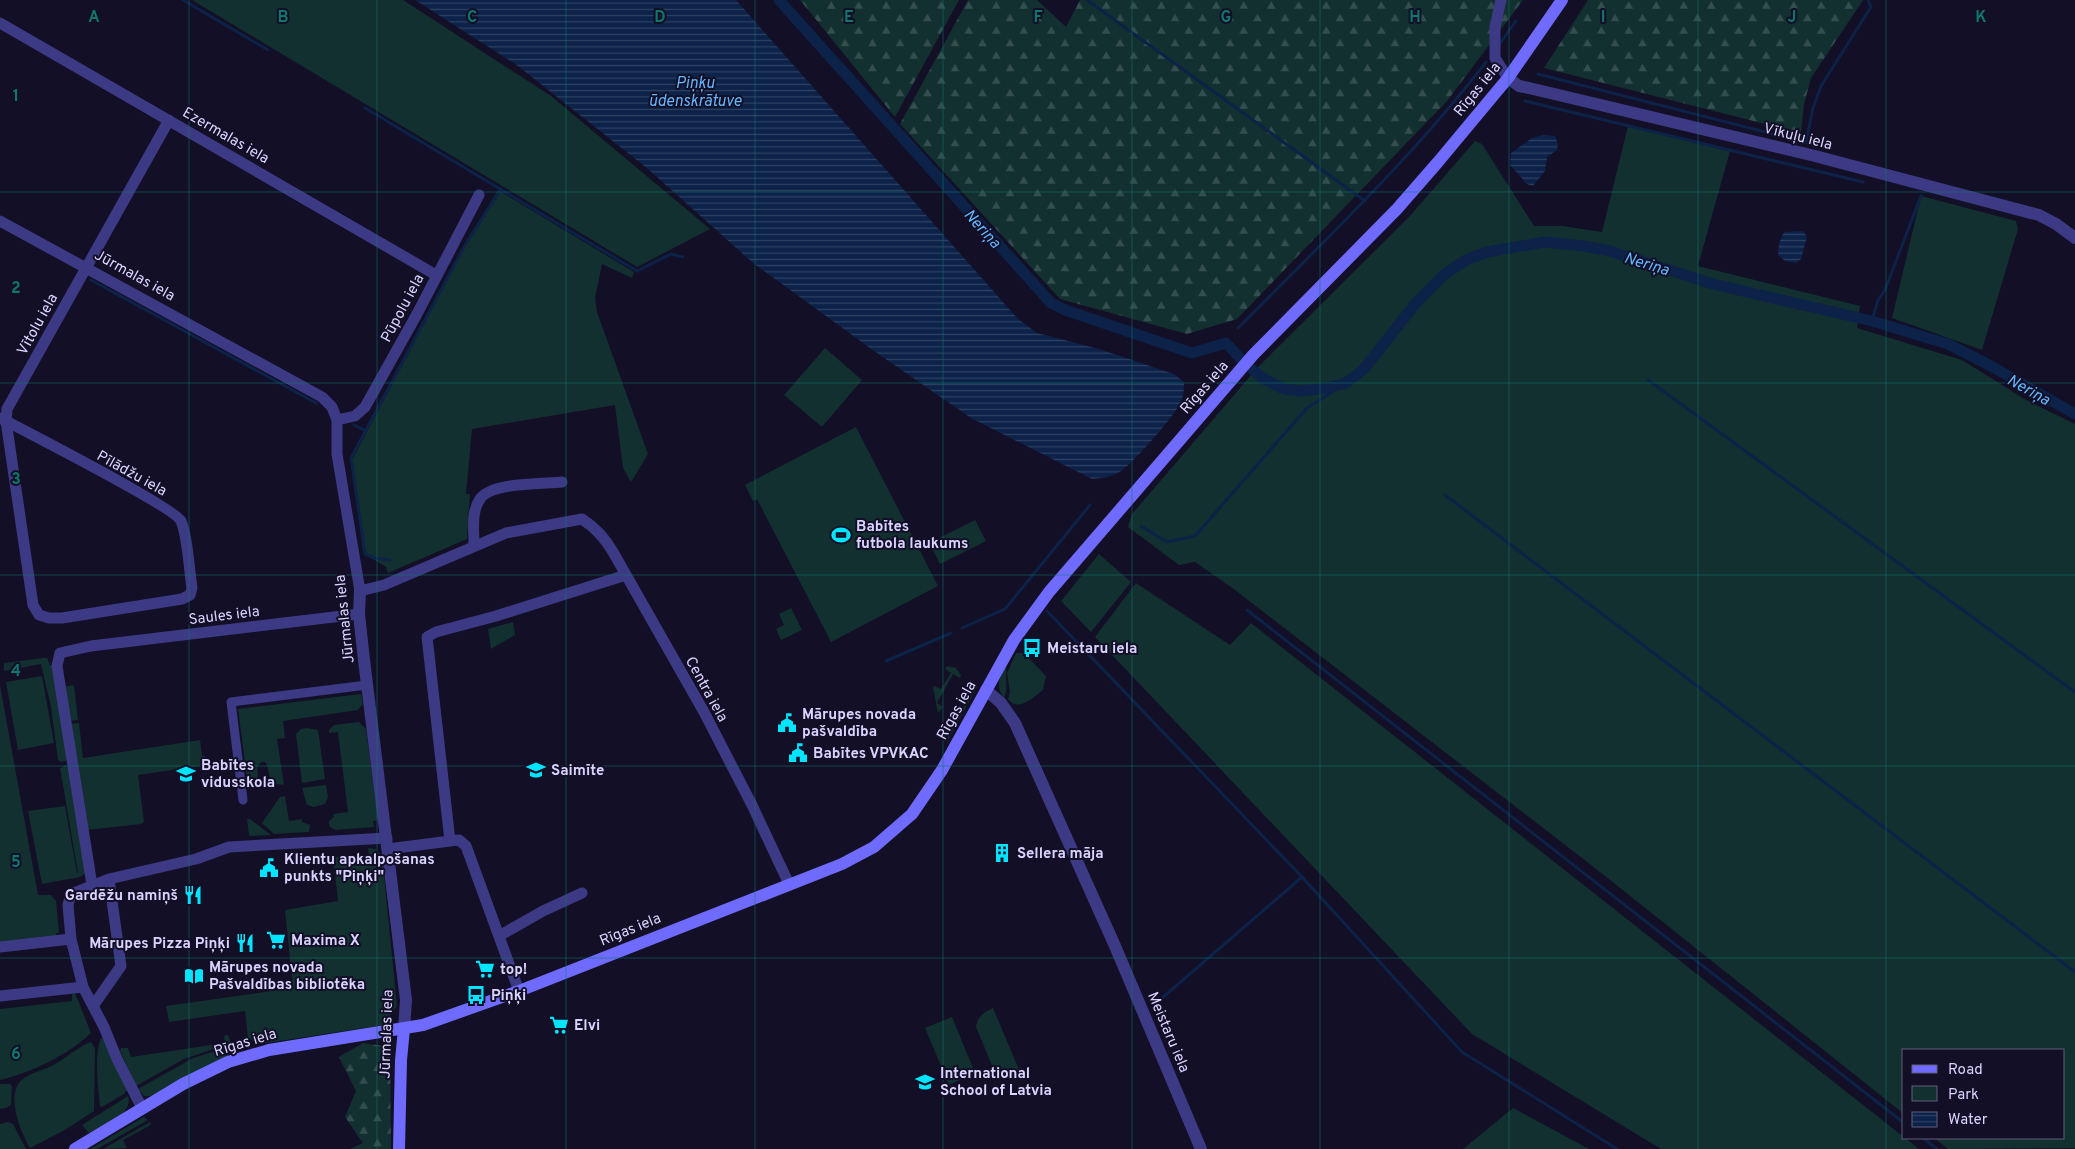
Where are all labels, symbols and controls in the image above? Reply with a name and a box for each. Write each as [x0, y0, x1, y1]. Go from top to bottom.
text: A [88, 8, 100, 28]
text: B [277, 8, 289, 28]
text: C [467, 8, 477, 28]
text: D [654, 8, 666, 28]
text: E [844, 8, 854, 28]
text: F [1033, 8, 1043, 28]
text: G [1221, 8, 1231, 28]
text: H [1409, 8, 1421, 28]
text: I [1601, 8, 1605, 28]
text: J [1788, 8, 1796, 28]
text: K [1975, 8, 1987, 28]
street label: Rīgas iela [1450, 59, 1506, 121]
water label: Piņķu ūdenskrātuve [648, 74, 742, 112]
text: 1 [13, 87, 19, 107]
street label: Ezermalas iela [178, 104, 272, 169]
street label: Vīkuļu iela [1761, 120, 1834, 155]
water label: Neriņa [959, 206, 1005, 254]
street label: Jūrmalas iela [91, 246, 178, 306]
water label: Neriņa [1621, 249, 1672, 281]
street label: Pūpolu iela [377, 271, 429, 346]
text: 2 [11, 279, 21, 299]
street label: Vītolu iela [14, 290, 63, 359]
street label: Rīgas iela [1177, 357, 1233, 419]
water label: Neriņa [2003, 371, 2054, 411]
street label: Pīlādžu iela [93, 447, 170, 501]
text: 3 [11, 470, 21, 490]
place label: Babītes futbola laukums [856, 518, 968, 554]
sports icon: Babītes futbola laukums [830, 524, 852, 546]
street label: Jūrmalas iela [331, 573, 360, 664]
street label: Saules iela [188, 603, 261, 630]
bus stop icon: Meistaru iela [1021, 637, 1043, 659]
place label: Meistaru iela [1047, 640, 1137, 659]
street label: Centra iela [680, 654, 731, 726]
text: 4 [11, 662, 21, 682]
street label: Rīgas iela [933, 678, 981, 744]
place label: Mārupes novada pašvaldība [802, 706, 916, 742]
public building icon: Mārupes novada pašvaldība [776, 712, 798, 734]
public building icon: Babītes VPVKAC [787, 742, 809, 764]
place label: Babītes VPVKAC [813, 745, 928, 764]
place label: Babītes vidusskola [201, 757, 275, 793]
school or university icon: Saimīte [525, 759, 547, 781]
place label: Saimīte [551, 762, 604, 781]
school or university icon: Babītes vidusskola [175, 763, 197, 785]
building icon: Sellera māja [991, 842, 1013, 864]
place label: Sellera māja [1017, 845, 1104, 864]
place label: Klientu apkalpošanas punkts "Piņķi" [284, 851, 435, 887]
text: 5 [11, 853, 21, 873]
public building icon: Klientu apkalpošanas punkts "Piņķi" [258, 857, 280, 879]
restaurant icon: Gardēžu namiņš [182, 884, 204, 906]
place label: Gardēžu namiņš [65, 887, 178, 906]
street label: Rīgas iela [597, 910, 664, 951]
supermarket icon: Maxima X [265, 929, 287, 951]
restaurant icon: Mārupes Pizza Piņķi [234, 932, 256, 954]
place label: Maxima X [291, 932, 360, 951]
place label: Mārupes Pizza Piņķi [89, 935, 230, 954]
supermarket icon: top! [474, 958, 496, 980]
place label: Mārupes novada Pašvaldības bibliotēka [209, 959, 365, 995]
place label: top! [500, 961, 527, 980]
library icon: Mārupes novada Pašvaldības bibliotēka [183, 965, 205, 987]
bus stop icon: Piņķi [465, 984, 487, 1006]
place label: Piņķi [491, 987, 526, 1006]
street label: Jūrmalas iela [376, 989, 399, 1079]
street label: Meistaru iela [1142, 989, 1193, 1076]
supermarket icon: Elvi [548, 1014, 570, 1036]
place label: Elvi [574, 1017, 600, 1036]
street label: Rīgas iela [212, 1025, 279, 1062]
text: 6 [11, 1045, 21, 1065]
legend [1902, 1049, 2065, 1139]
text: Road [1948, 1061, 1983, 1080]
place label: International School of Latvia [940, 1065, 1052, 1101]
school or university icon: International School of Latvia [914, 1071, 936, 1093]
text: Park [1948, 1086, 1979, 1105]
text: Water [1948, 1111, 1988, 1130]

